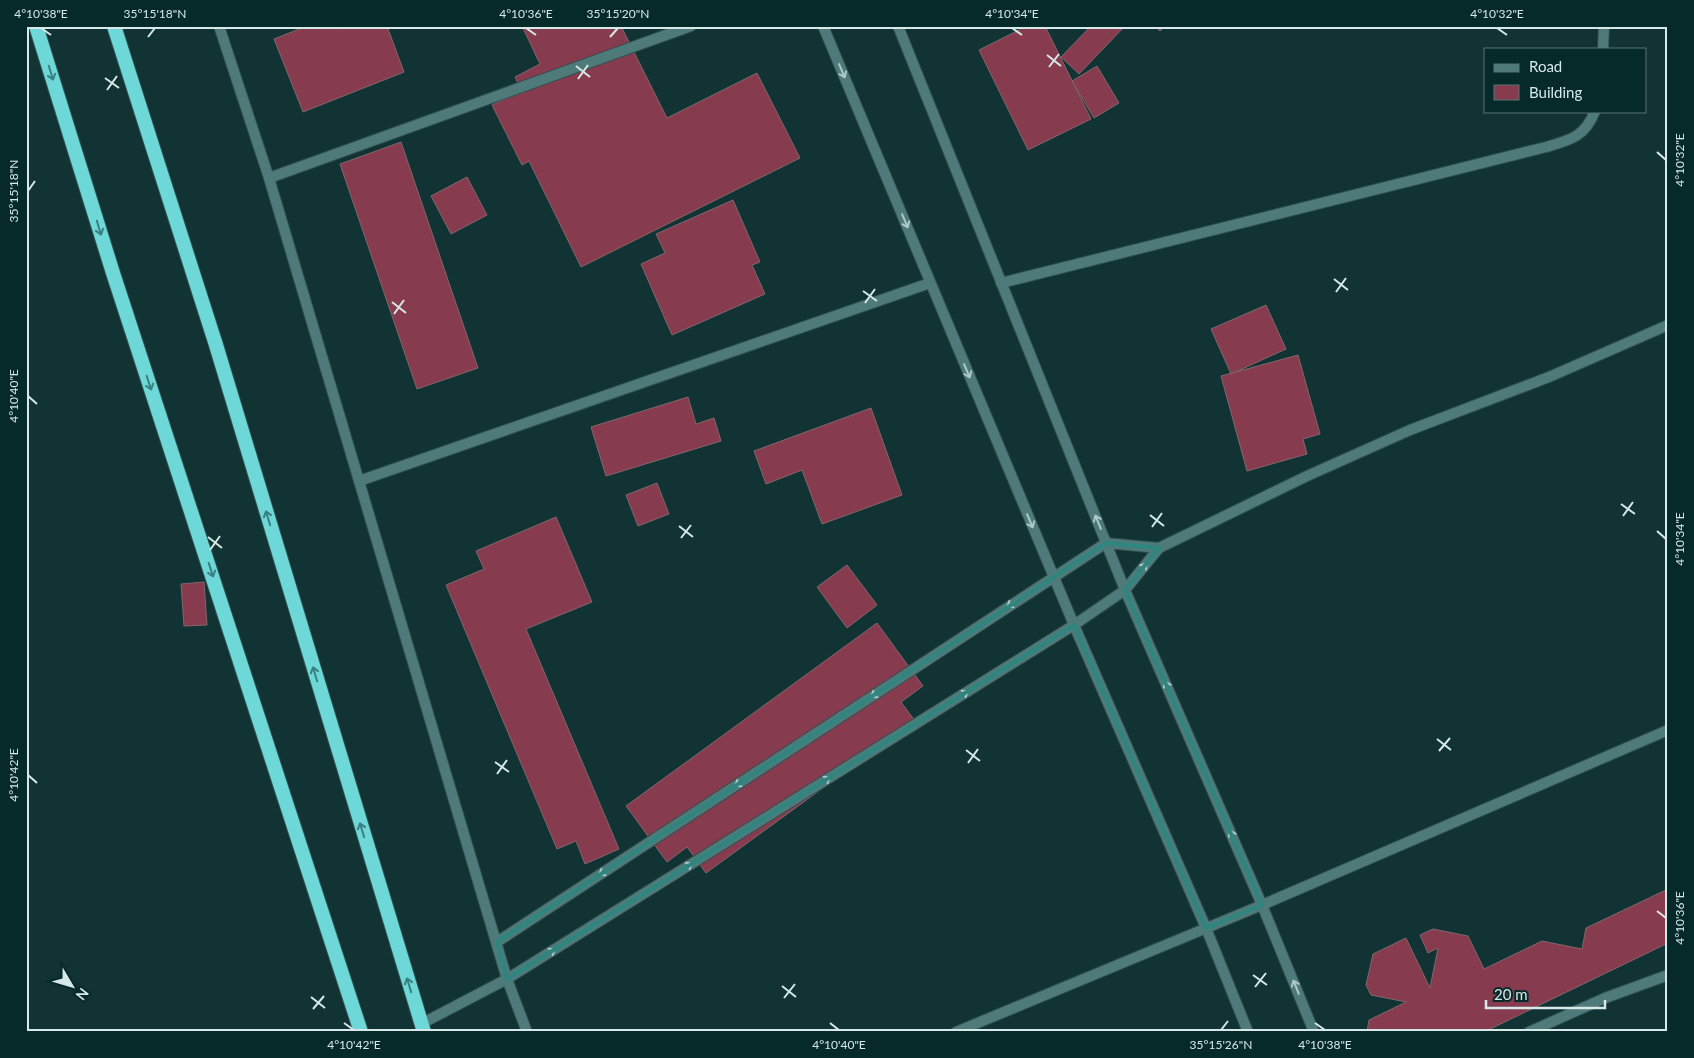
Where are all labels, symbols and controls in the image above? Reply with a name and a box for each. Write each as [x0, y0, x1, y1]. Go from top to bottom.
text: 4°10'38"E [14, 6, 68, 21]
text: 35°15'18"N [124, 6, 186, 21]
text: 4°10'36"E [499, 6, 553, 21]
text: 35°15'20"N [587, 6, 649, 21]
text: 4°10'34"E [985, 6, 1039, 21]
text: 4°10'32"E [1470, 6, 1524, 21]
legend [1484, 48, 1646, 112]
text: Road [1529, 57, 1562, 75]
one-way arrow [838, 63, 847, 78]
one-way arrow [47, 64, 56, 80]
text: Building [1529, 83, 1582, 101]
text: 4°10'32"E [1672, 133, 1687, 187]
text: 35°15'18"N [6, 160, 21, 222]
one-way arrow [900, 213, 910, 228]
one-way arrow [95, 220, 105, 236]
one-way arrow [963, 363, 973, 378]
text: 4°10'40"E [6, 369, 21, 423]
one-way arrow [145, 374, 154, 390]
one-way arrow [263, 511, 273, 527]
text: 4°10'34"E [1672, 512, 1687, 566]
one-way arrow [1026, 513, 1035, 528]
one-way arrow [1093, 515, 1102, 530]
one-way arrow [206, 562, 216, 578]
one-way arrow [1137, 562, 1147, 576]
one-way arrow [1006, 599, 1020, 609]
one-way arrow [310, 666, 320, 682]
one-way arrow [1162, 681, 1172, 696]
one-way arrow [870, 688, 884, 698]
one-way arrow [955, 689, 969, 699]
text: 4°10'42"E [6, 748, 21, 802]
one-way arrow [817, 775, 831, 785]
one-way arrow [734, 777, 748, 787]
one-way arrow [357, 822, 367, 838]
one-way arrow [1227, 830, 1237, 845]
one-way arrow [679, 861, 693, 871]
one-way arrow [598, 866, 612, 876]
text: 4°10'36"E [1672, 891, 1687, 945]
one-way arrow [541, 947, 555, 957]
north arrow [48, 960, 98, 1010]
one-way arrow [404, 978, 414, 994]
scale bar [1486, 978, 1605, 1010]
one-way arrow [1290, 979, 1299, 994]
text: N [73, 985, 93, 1004]
text: 20 m [1494, 985, 1528, 1003]
text: 4°10'42"E [327, 1037, 381, 1052]
text: 4°10'40"E [812, 1037, 866, 1052]
text: 35°15'26"N [1190, 1037, 1252, 1052]
text: 4°10'38"E [1298, 1037, 1352, 1052]

